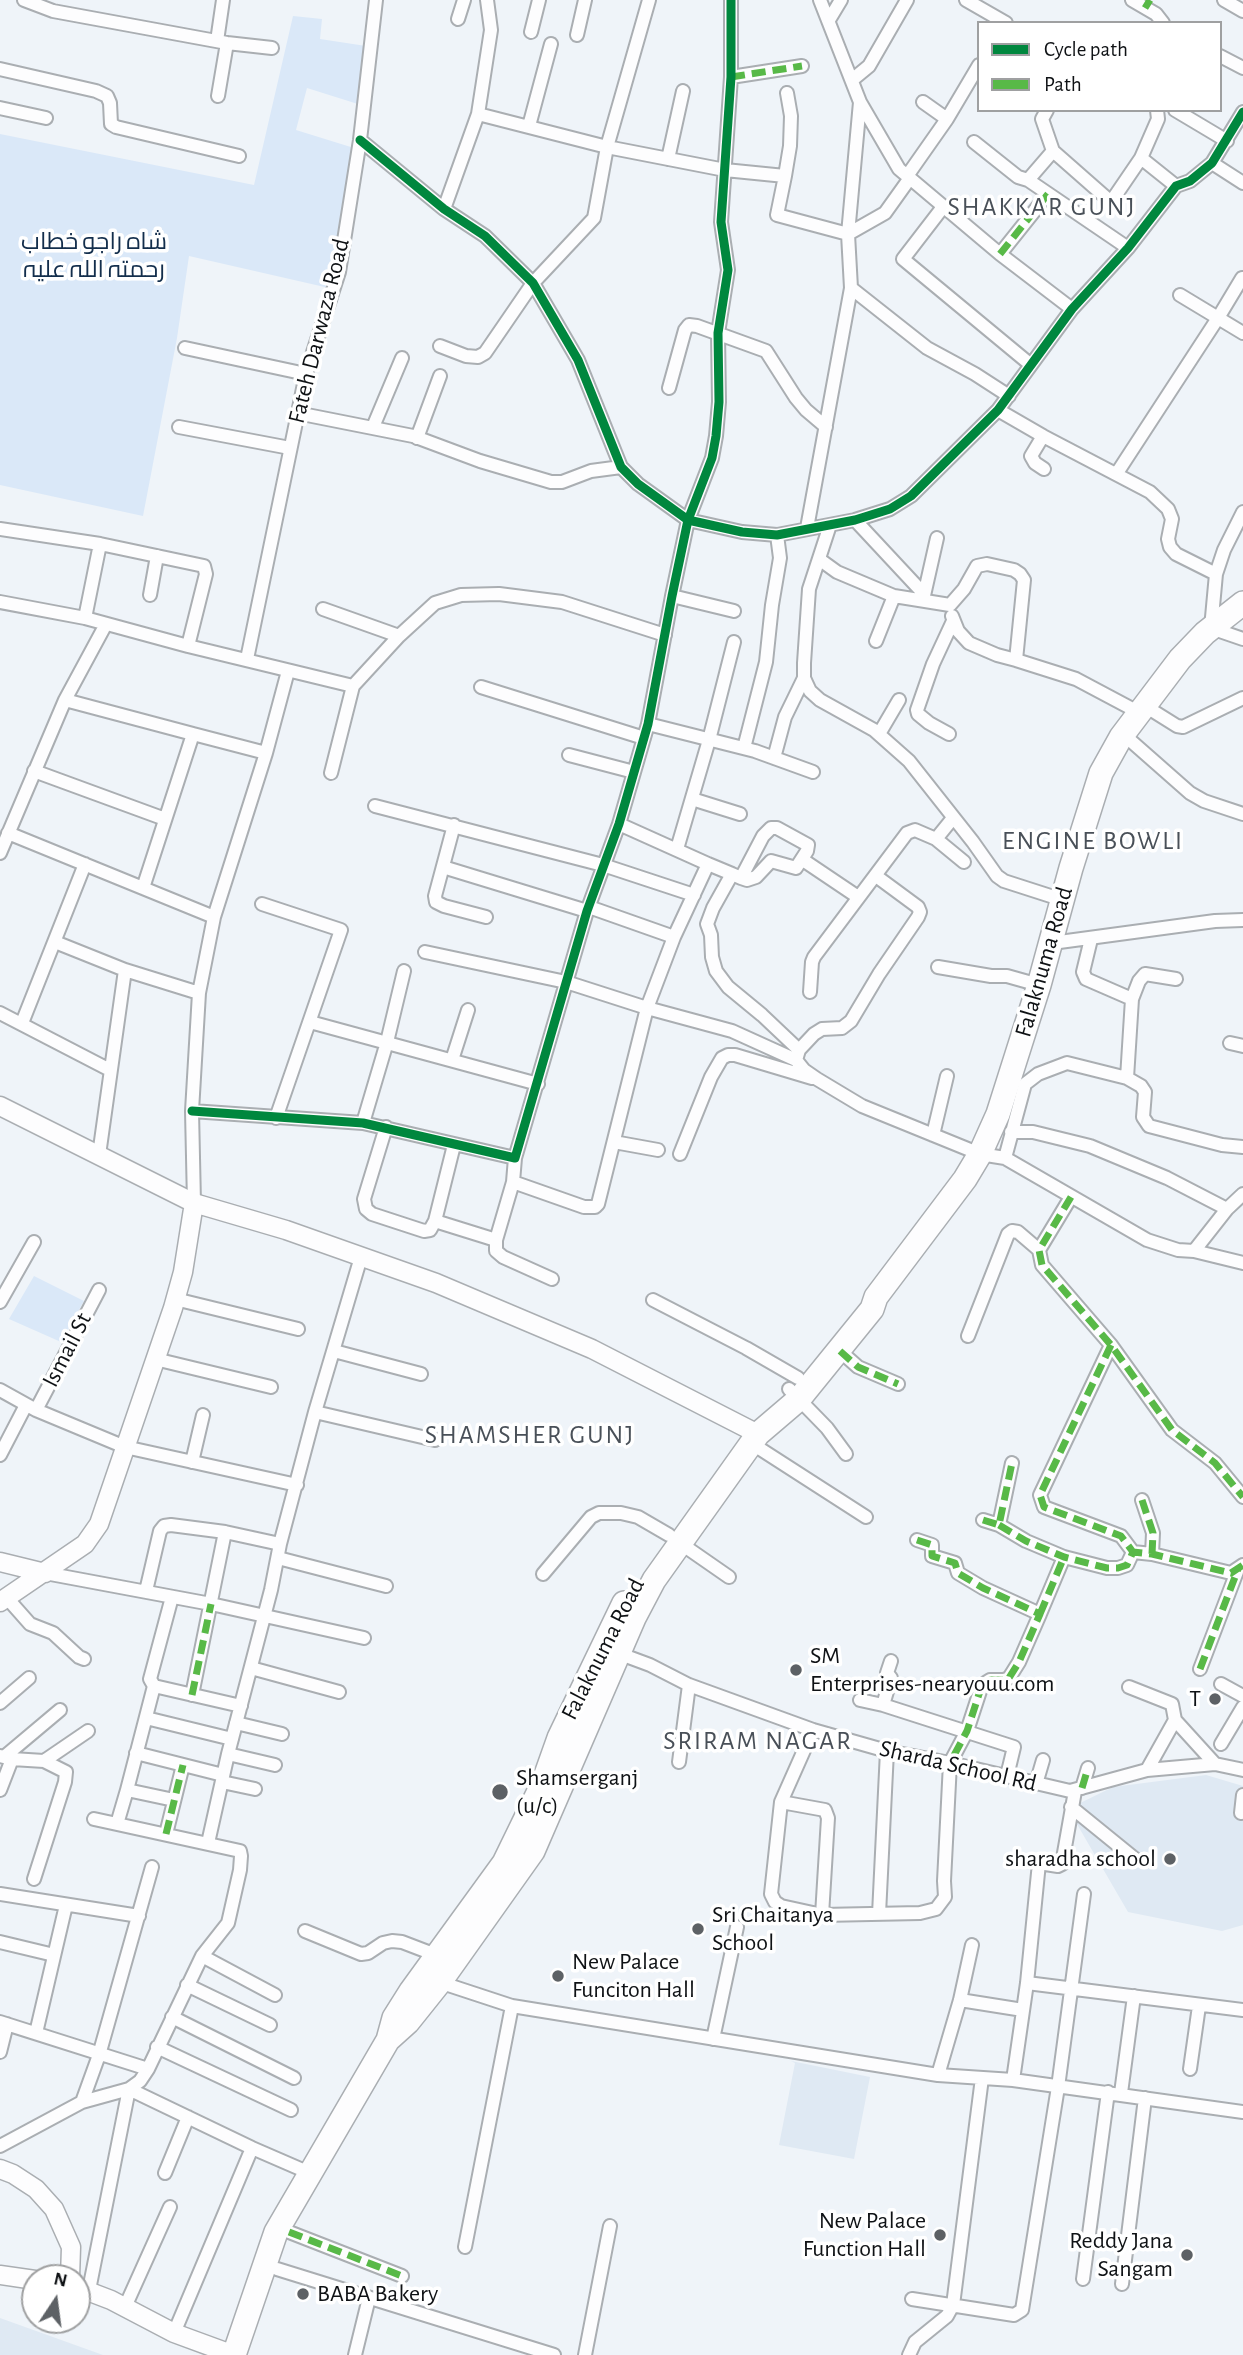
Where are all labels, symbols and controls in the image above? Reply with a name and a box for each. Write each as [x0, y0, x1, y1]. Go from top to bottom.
legend [977, 21, 1222, 112]
text: Cycle path [1044, 39, 1128, 60]
text: Path [1044, 74, 1082, 95]
district label: SHAKKAR GUNJ [949, 191, 1135, 223]
park label: شاہ راجو خطاب رحمتہ اللہ علیہ [21, 228, 167, 284]
street label: Fateh Darwaza Road [282, 236, 356, 426]
district label: ENGINE BOWLI [1003, 825, 1183, 857]
street label: Falaknuma Road [1009, 883, 1079, 1041]
street label: Ismail St [36, 1308, 98, 1392]
district label: SHAMSHER GUNJ [426, 1419, 634, 1451]
street label: Falaknuma Road [555, 1573, 651, 1725]
place label: SM Enterprises-nearyouu.com [810, 1642, 1054, 1698]
marker: SM Enterprises-nearyouu.com [788, 1662, 804, 1678]
place label: T [1189, 1685, 1201, 1713]
marker: T [1207, 1691, 1223, 1707]
district label: SRIRAM NAGAR [665, 1725, 851, 1757]
street label: Sharda School Rd [877, 1734, 1039, 1798]
place label: Shamserganj (u/c) [516, 1764, 638, 1820]
marker: Shamserganj (u/c) [490, 1782, 510, 1802]
place label: sharadha school [1005, 1845, 1156, 1873]
marker: sharadha school [1162, 1851, 1178, 1867]
place label: Sri Chaitanya School [712, 1901, 834, 1957]
marker: Sri Chaitanya School [690, 1921, 706, 1937]
place label: New Palace Funciton Hall [572, 1948, 695, 2004]
marker: New Palace Funciton Hall [550, 1968, 566, 1984]
place label: New Palace Function Hall [803, 2207, 926, 2263]
marker: New Palace Function Hall [932, 2227, 948, 2243]
place label: Reddy Jana Sangam [1069, 2227, 1173, 2283]
marker: Reddy Jana Sangam [1179, 2247, 1195, 2263]
north arrow [21, 2264, 91, 2334]
text: N [52, 2269, 69, 2291]
place label: BABA Bakery [317, 2280, 438, 2308]
marker: BABA Bakery [295, 2286, 311, 2302]

